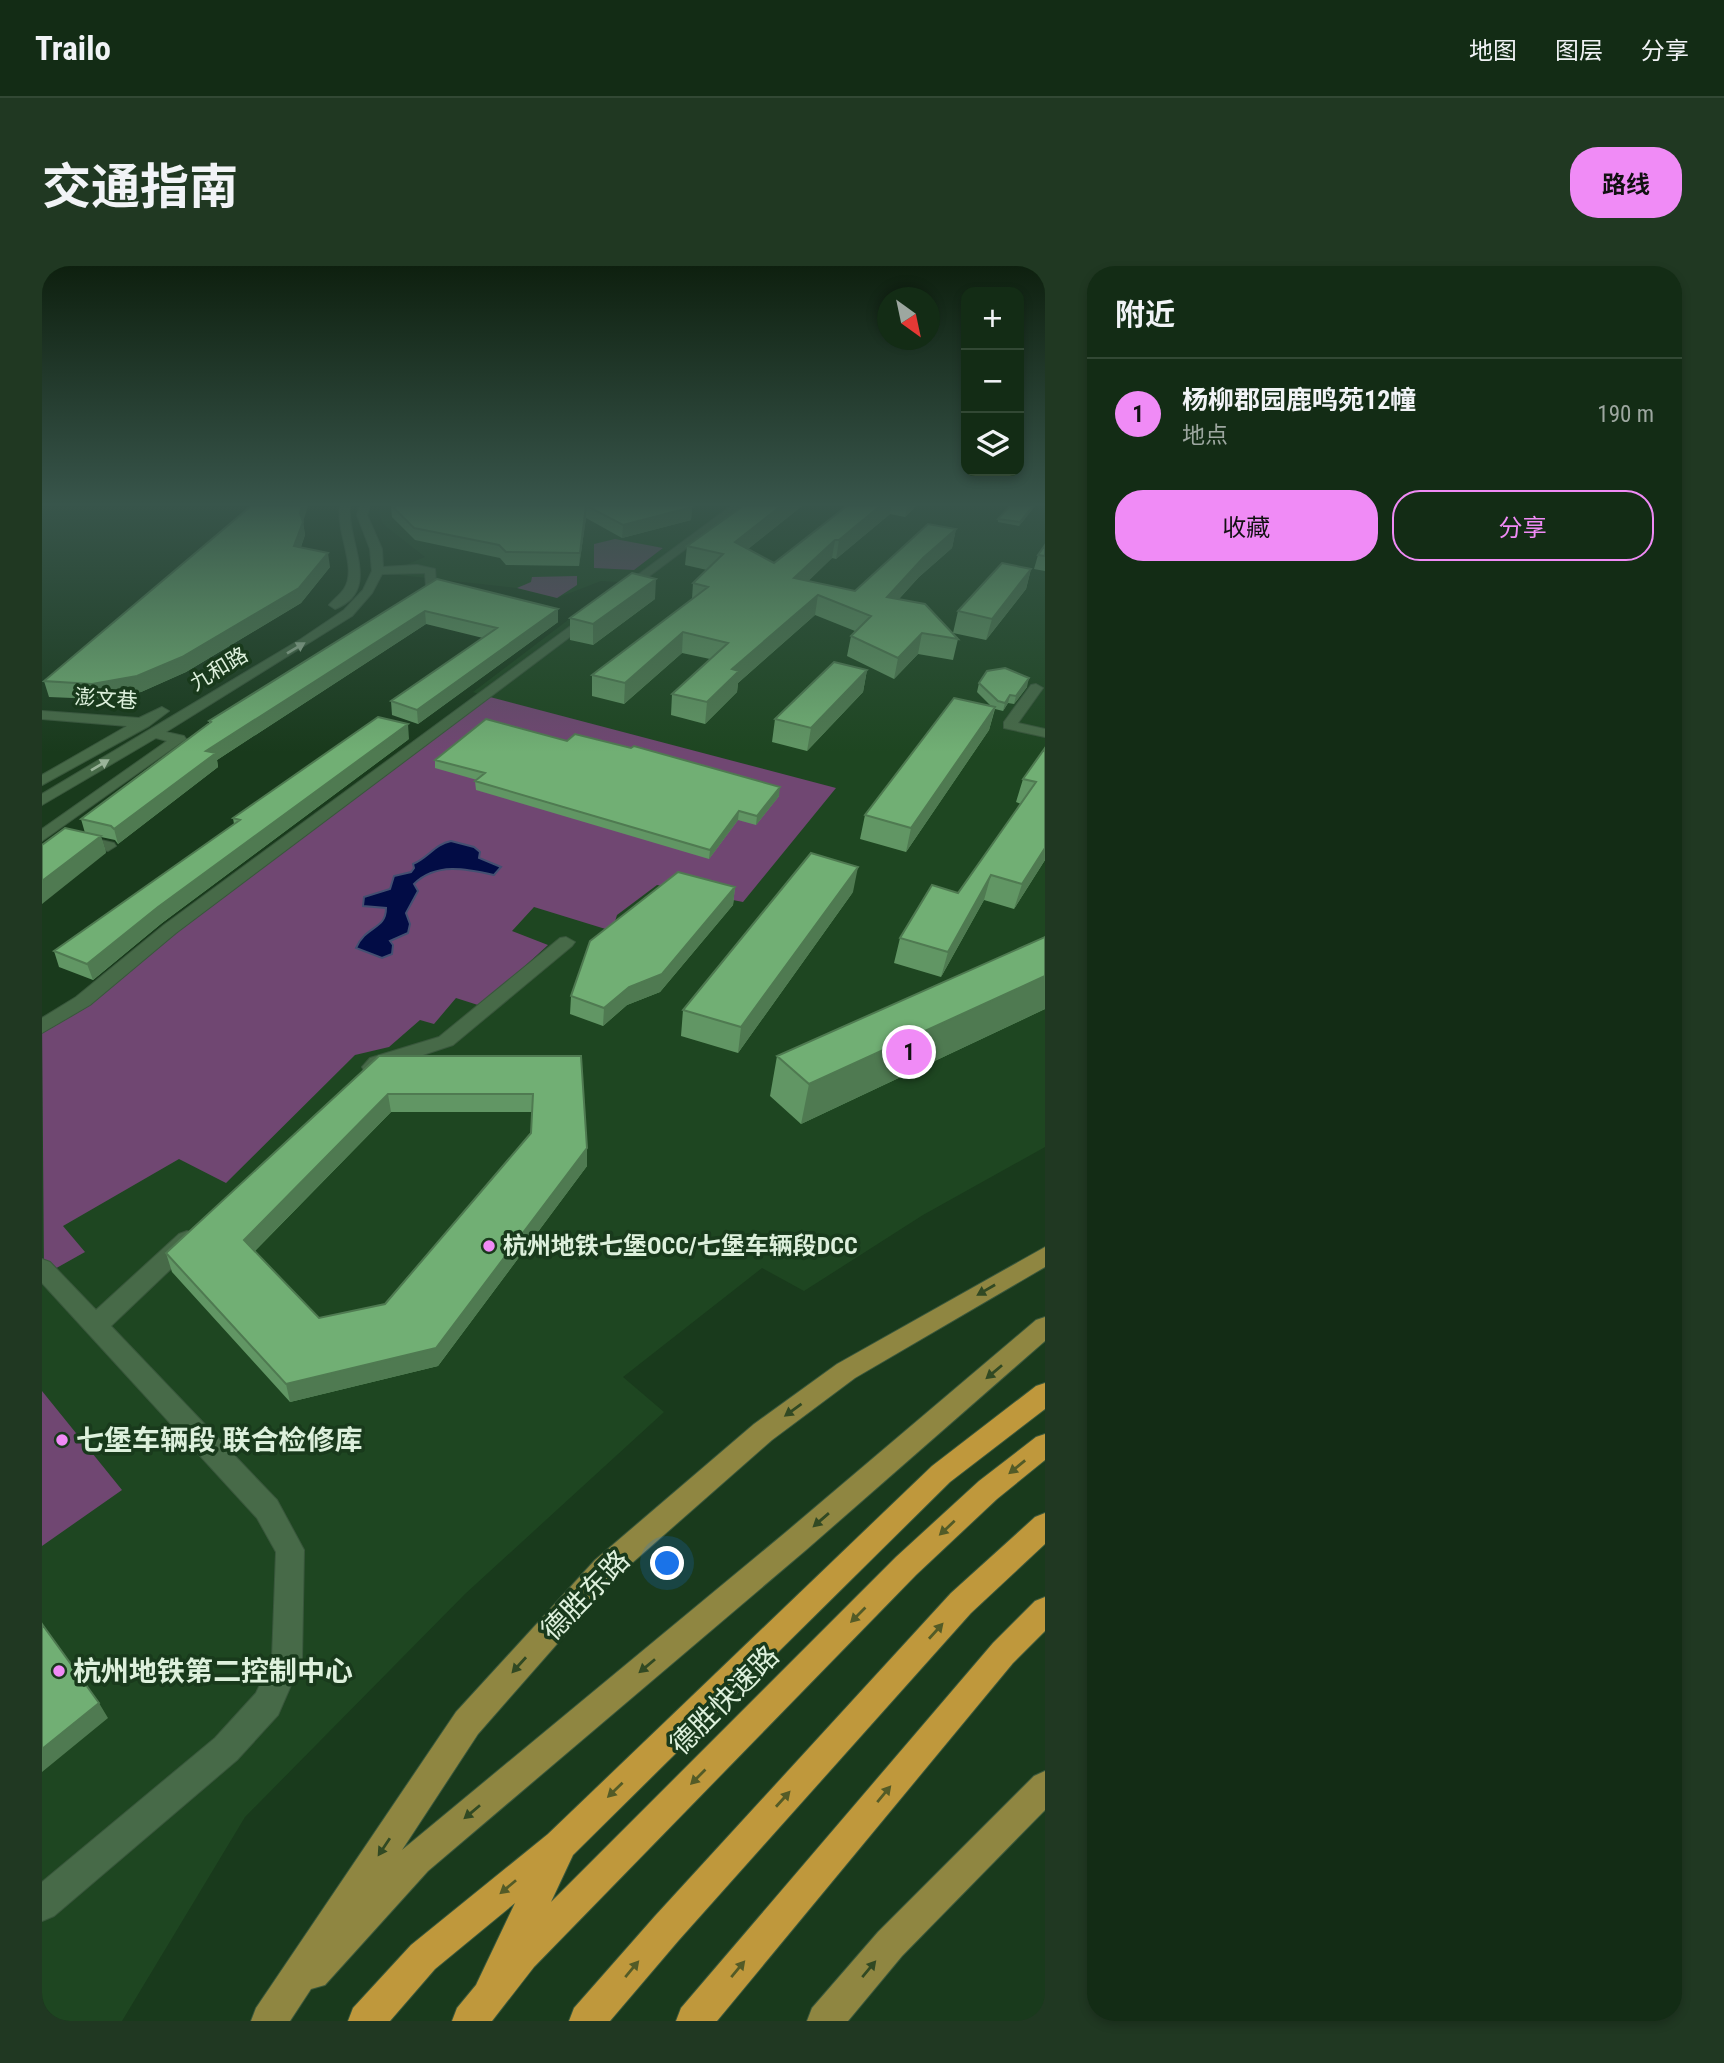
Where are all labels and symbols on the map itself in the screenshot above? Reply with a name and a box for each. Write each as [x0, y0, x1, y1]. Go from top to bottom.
north arrow [877, 287, 940, 350]
street label: 九和路 [186, 642, 252, 696]
one-way arrow [286, 642, 305, 654]
street label: 澎文巷 [74, 685, 138, 713]
one-way arrow [91, 758, 110, 771]
pin: 1 [886, 1026, 932, 1078]
place label: 杭州地铁七堡OCC/七堡车辆段DCC [503, 1232, 858, 1260]
marker: 杭州地铁七堡OCC/七堡车辆段DCC [481, 1238, 497, 1254]
one-way arrow [976, 1284, 995, 1296]
one-way arrow [986, 1364, 1003, 1379]
one-way arrow [784, 1403, 802, 1417]
place label: 七堡车辆段 联合检修库 [76, 1424, 362, 1457]
marker: 七堡车辆段 联合检修库 [54, 1432, 70, 1448]
one-way arrow [1008, 1460, 1026, 1475]
one-way arrow [812, 1512, 830, 1528]
one-way arrow [938, 1520, 956, 1536]
street label: 德胜东路 [535, 1544, 636, 1647]
your location [650, 1546, 684, 1580]
one-way arrow [849, 1606, 866, 1623]
one-way arrow [928, 1622, 944, 1640]
street label: 德胜快速路 [663, 1639, 786, 1762]
place label: 杭州地铁第二控制中心 [73, 1655, 353, 1688]
one-way arrow [512, 1656, 528, 1673]
one-way arrow [638, 1659, 656, 1674]
marker: 杭州地铁第二控制中心 [51, 1663, 67, 1679]
one-way arrow [689, 1768, 706, 1785]
one-way arrow [607, 1782, 624, 1799]
one-way arrow [877, 1786, 892, 1804]
one-way arrow [775, 1790, 791, 1808]
one-way arrow [464, 1804, 481, 1819]
one-way arrow [378, 1837, 391, 1857]
one-way arrow [500, 1879, 517, 1894]
one-way arrow [624, 1960, 640, 1978]
one-way arrow [730, 1960, 745, 1977]
one-way arrow [861, 1960, 877, 1978]

